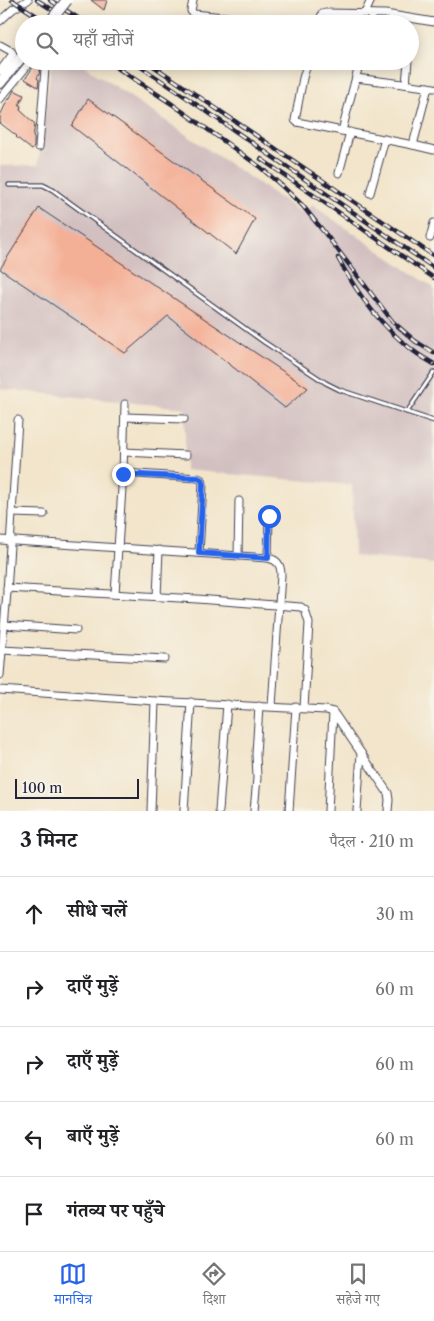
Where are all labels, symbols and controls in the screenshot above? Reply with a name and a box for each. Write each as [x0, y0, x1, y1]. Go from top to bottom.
search box [15, 15, 419, 70]
text: यहाँ खोजें [73, 28, 134, 51]
icon: search [33, 29, 61, 57]
route end [112, 463, 135, 486]
route start [258, 505, 281, 528]
scale bar [15, 776, 139, 799]
text: 100 m [22, 779, 62, 797]
text: 3 मिनट [20, 827, 77, 852]
text: पैदल · 210 m [330, 831, 414, 851]
text: सीधे चलें [67, 899, 127, 922]
icon: ahead [20, 900, 48, 928]
text: 30 m [376, 904, 414, 924]
text: दाएँ मुड़ें [67, 974, 118, 997]
icon: right [20, 975, 48, 1003]
text: 60 m [375, 979, 414, 999]
text: दाएँ मुड़ें [67, 1049, 118, 1072]
icon: right [20, 1050, 48, 1078]
text: 60 m [375, 1054, 414, 1074]
text: बाएँ मुड़ें [67, 1124, 119, 1147]
icon: left [20, 1125, 48, 1153]
text: 60 m [375, 1129, 414, 1149]
text: गंतव्य पर पहुँचे [67, 1199, 164, 1222]
icon: arrive [20, 1200, 48, 1228]
tab: मानचित्र [54, 1260, 92, 1313]
tab: दिशा [200, 1260, 228, 1313]
tab: सहेजे गए [336, 1260, 380, 1313]

